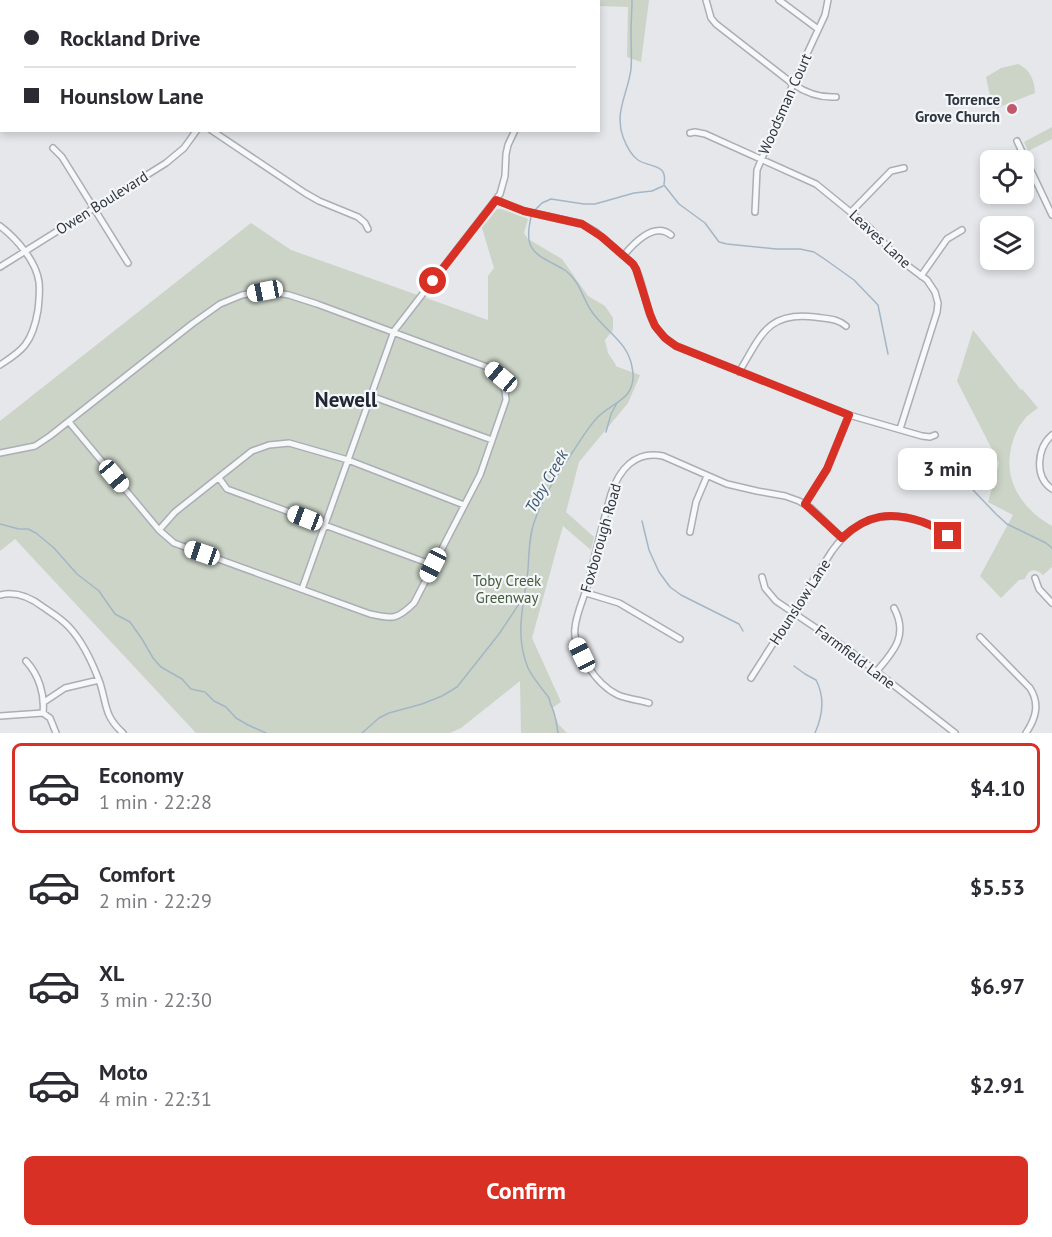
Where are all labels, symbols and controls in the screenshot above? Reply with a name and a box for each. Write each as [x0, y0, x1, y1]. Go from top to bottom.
text: Rockland Drive [60, 24, 201, 52]
street label: Woodsman Court [754, 50, 815, 157]
text: Hounslow Lane [60, 82, 204, 110]
place label: Torrence Grove Church [915, 90, 1000, 126]
marker: Torrence Grove Church [1005, 102, 1019, 116]
map controls [980, 150, 1034, 270]
button: locate [980, 150, 1034, 204]
street label: Owen Boulevard [52, 167, 151, 239]
street label: Leaves Lane [845, 205, 915, 272]
button: layers [980, 216, 1034, 270]
route start [419, 267, 446, 294]
car [246, 279, 284, 303]
car [481, 359, 521, 395]
district label: Newell [315, 386, 378, 413]
water label: Toby Creek [520, 445, 572, 516]
callout: 3 min [898, 449, 998, 491]
car [96, 456, 132, 496]
text: 3 min [923, 456, 972, 482]
street label: Foxborough Road [576, 481, 625, 595]
car [285, 503, 325, 533]
route end [934, 522, 961, 549]
car [182, 539, 222, 567]
car [417, 545, 449, 585]
street label: Hounslow Lane [765, 555, 834, 648]
park label: Toby Creek Greenway [473, 571, 542, 607]
street label: Farmfield Lane [811, 620, 899, 693]
car [566, 635, 598, 675]
icon: car [27, 761, 81, 815]
text: Economy [99, 761, 183, 789]
text: $4.10 [970, 774, 1025, 802]
text: 1 min · 22:28 [99, 789, 212, 815]
icon: car [27, 860, 81, 914]
text: Comfort [99, 860, 175, 888]
text: $5.53 [970, 873, 1025, 901]
text: 2 min · 22:29 [99, 888, 212, 914]
icon: car [27, 959, 81, 1013]
text: XL [99, 959, 124, 987]
text: $6.97 [970, 972, 1025, 1000]
text: 3 min · 22:30 [99, 987, 212, 1013]
icon: car [27, 1058, 81, 1112]
text: Moto [99, 1058, 148, 1086]
text: $2.91 [970, 1071, 1025, 1099]
text: 4 min · 22:31 [99, 1086, 212, 1112]
button: Confirm [24, 1156, 1028, 1225]

